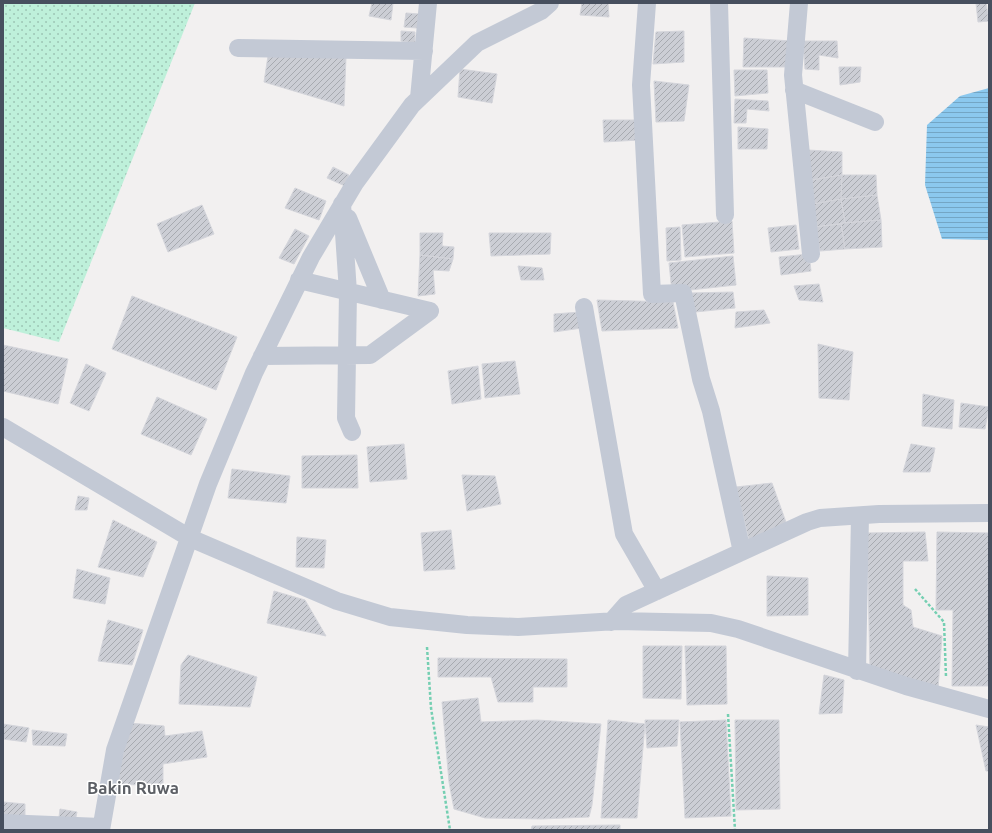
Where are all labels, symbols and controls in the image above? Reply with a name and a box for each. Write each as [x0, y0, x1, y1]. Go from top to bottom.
district label: Bakin Ruwa [87, 778, 179, 797]

